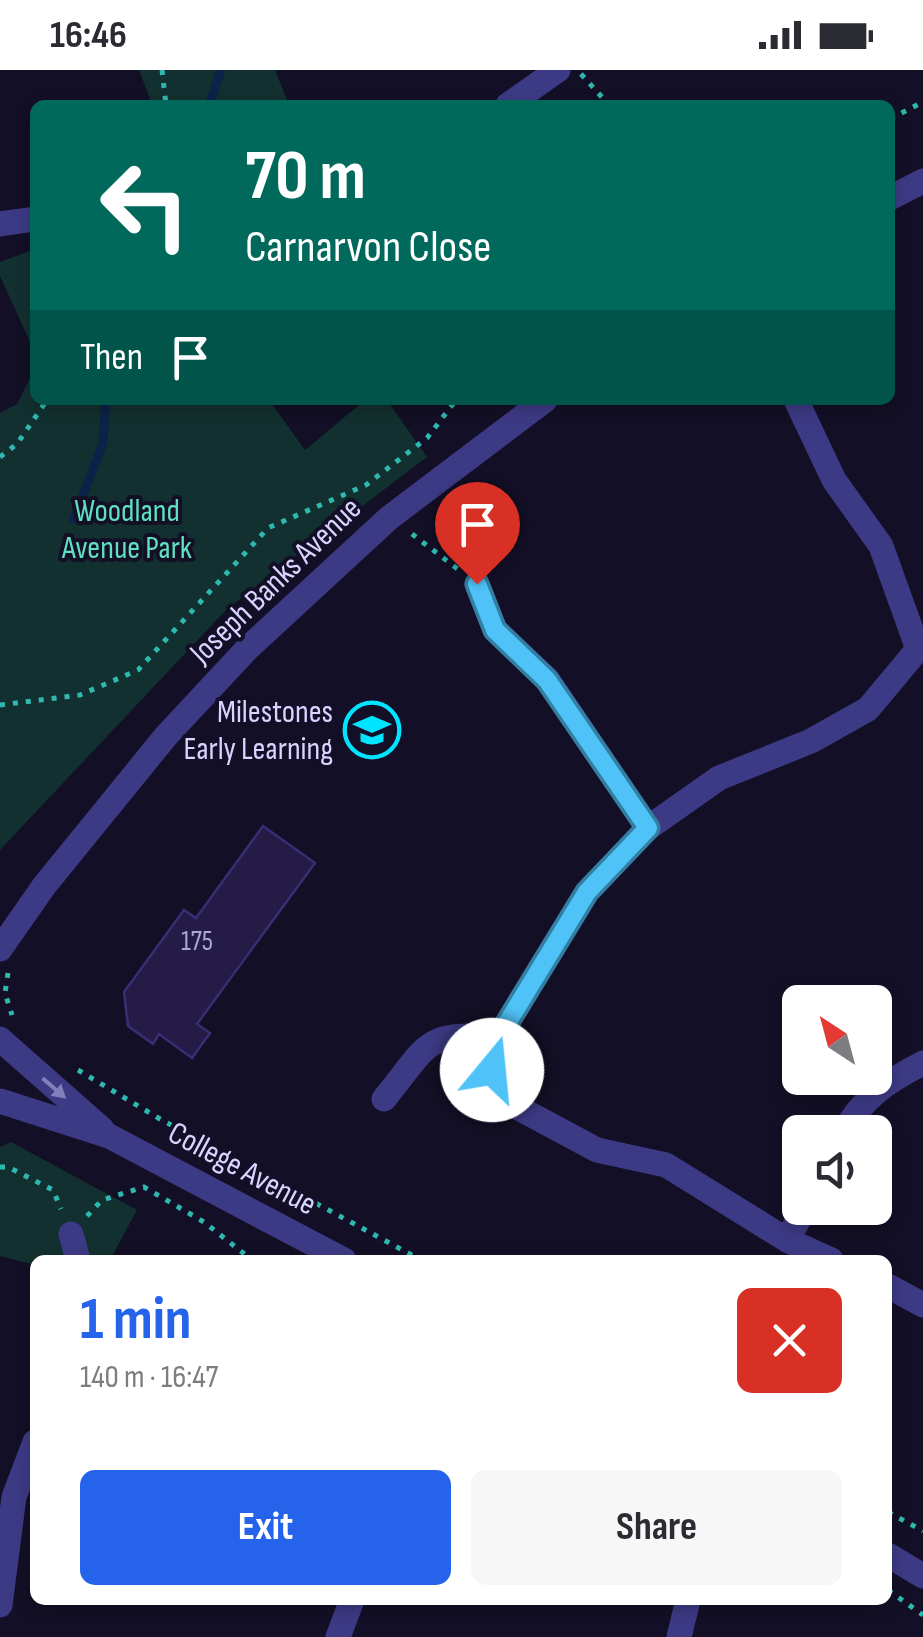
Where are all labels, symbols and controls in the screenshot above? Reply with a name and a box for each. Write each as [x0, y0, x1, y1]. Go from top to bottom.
text: 16:46 [50, 13, 127, 58]
text: 70 m [245, 135, 366, 219]
icon: left [80, 140, 210, 270]
text: Carnarvon Close [245, 220, 491, 275]
icon: arrive [163, 330, 218, 385]
text: Then [80, 335, 143, 380]
pin [435, 482, 520, 585]
street label: Joseph Banks Avenue [181, 489, 370, 673]
park label: Woodland Avenue Park [61, 492, 192, 568]
icon: arrive [450, 497, 505, 552]
place label: Milestones Early Learning [183, 693, 333, 769]
school or university icon: Milestones Early Learning [342, 700, 402, 760]
house number: 175 [181, 925, 213, 958]
north arrow [782, 985, 892, 1095]
map controls [782, 985, 892, 1225]
position arrow [440, 1018, 544, 1122]
one-way arrow [41, 1076, 66, 1098]
street label: College Avenue [161, 1114, 323, 1224]
button: sound [782, 1115, 892, 1225]
text: 1 min [80, 1284, 192, 1356]
button: close [737, 1288, 842, 1393]
text: 140 m · 16:47 [80, 1358, 218, 1397]
button: Exit [80, 1470, 451, 1585]
button: Share [471, 1470, 842, 1585]

